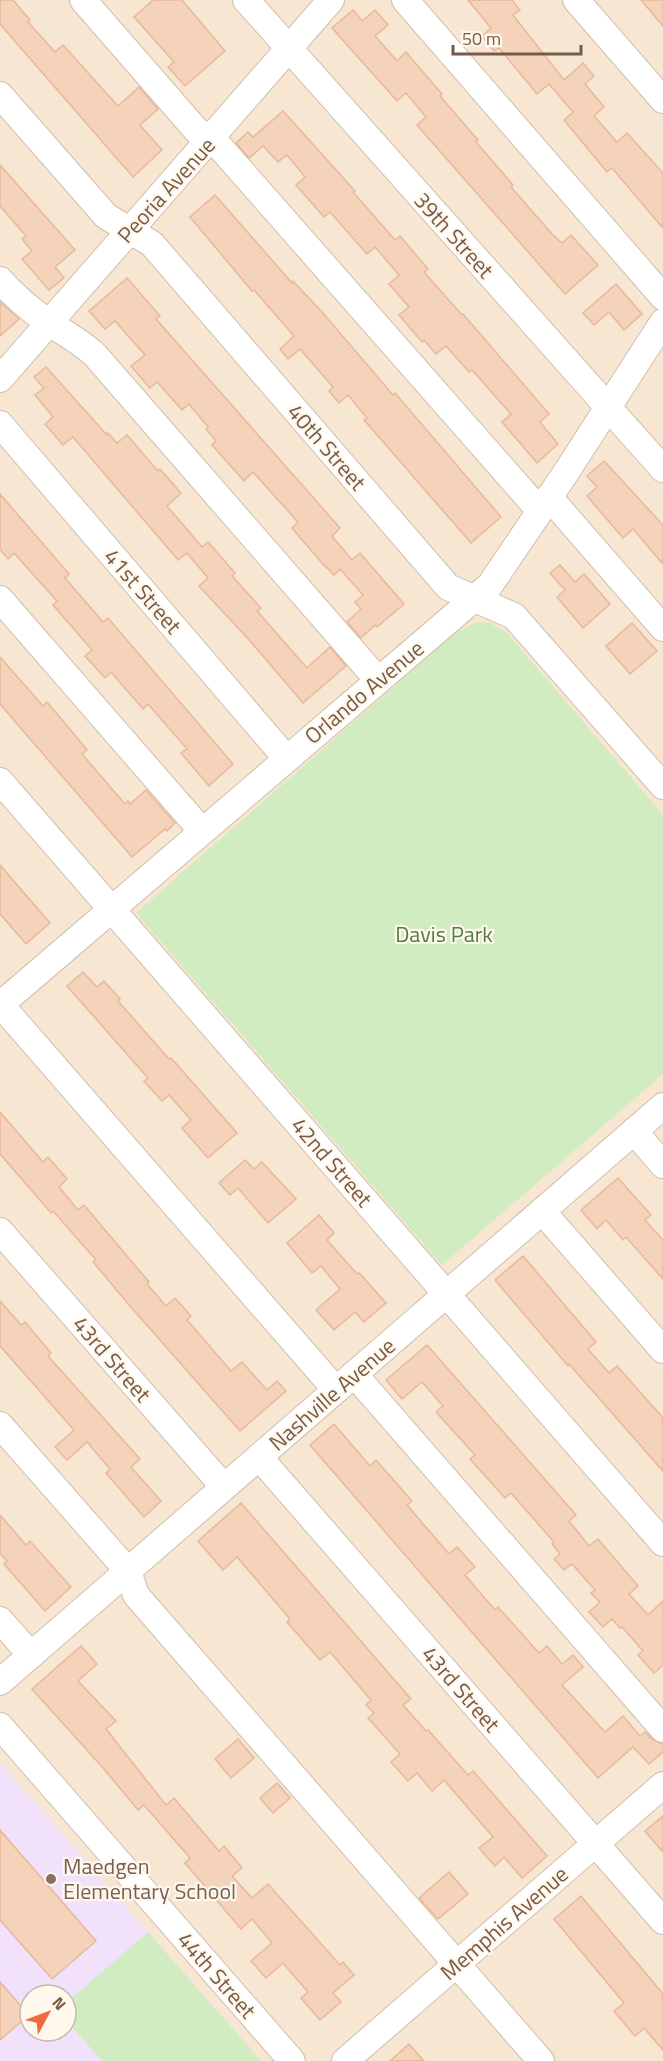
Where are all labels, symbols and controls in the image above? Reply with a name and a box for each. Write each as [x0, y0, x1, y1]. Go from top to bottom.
scale bar [453, 18, 580, 56]
text: 50 m [462, 25, 501, 52]
street label: Peoria Avenue [109, 129, 223, 251]
street label: 39th Street [406, 184, 502, 286]
street label: 40th Street [279, 396, 375, 498]
street label: 41st Street [96, 541, 190, 642]
street label: Orlando Avenue [297, 632, 431, 752]
park label: Davis Park [395, 917, 493, 951]
street label: 42nd Street [283, 1109, 381, 1215]
street label: 43rd Street [65, 1308, 160, 1410]
street label: Nashville Avenue [261, 1329, 403, 1459]
street label: 43rd Street [414, 1638, 509, 1740]
place label: Maedgen Elementary School [63, 1849, 236, 1908]
street label: Memphis Avenue [432, 1858, 576, 1988]
marker: Maedgen Elementary School [44, 1872, 58, 1886]
street label: 44th Street [169, 1924, 265, 2026]
north arrow [18, 1983, 78, 2043]
text: N [47, 1991, 72, 2015]

